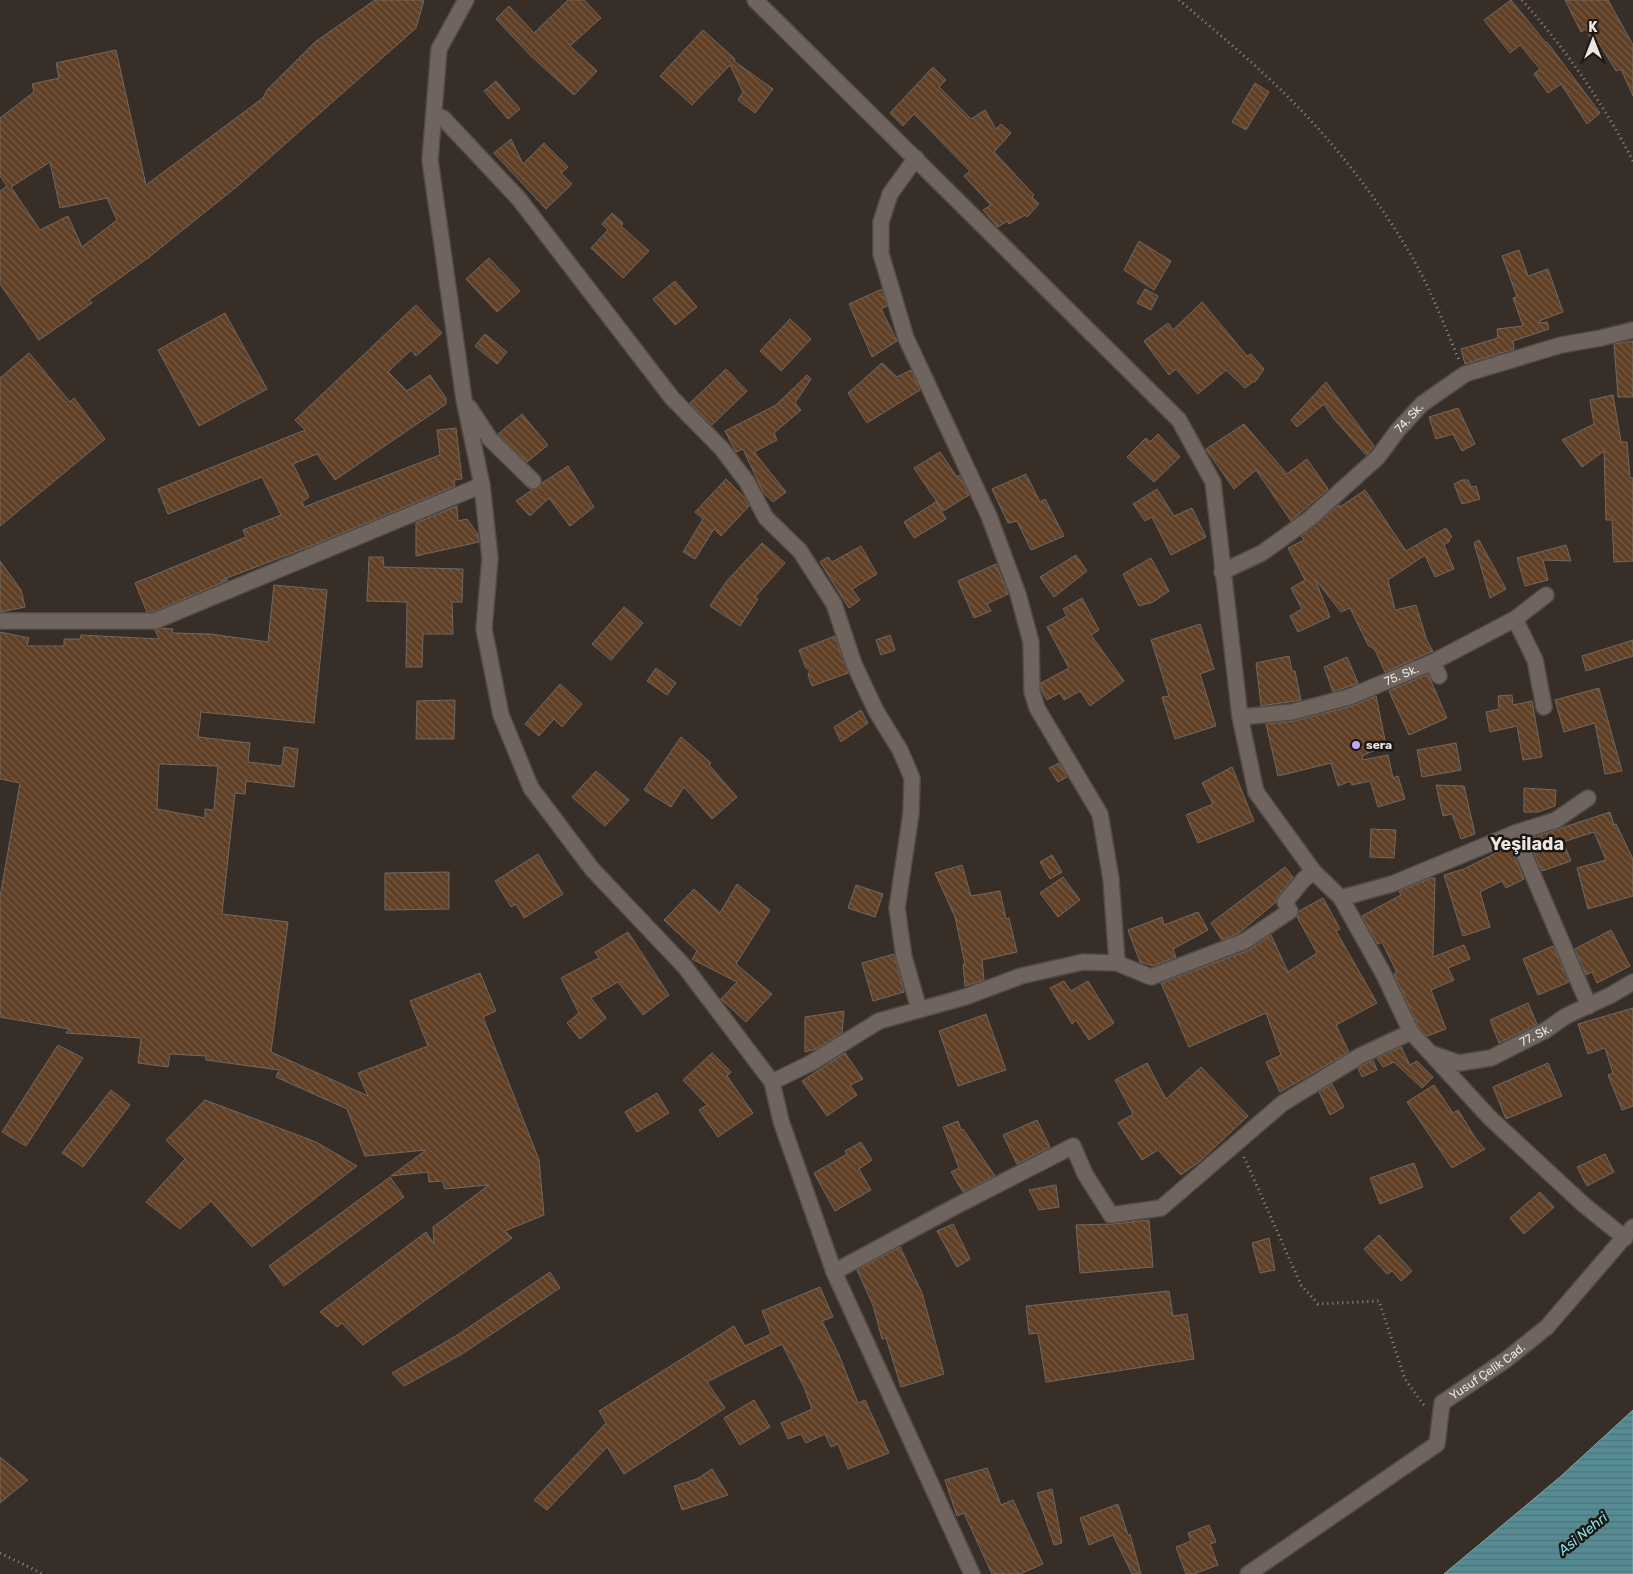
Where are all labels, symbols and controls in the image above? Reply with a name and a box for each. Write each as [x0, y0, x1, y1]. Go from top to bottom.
north arrow [1568, 15, 1618, 65]
text: K [1588, 19, 1598, 36]
street label: 74. Sk. [1392, 400, 1426, 436]
street label: 75. Sk. [1382, 662, 1421, 689]
place label: sera [1366, 738, 1392, 752]
marker: sera [1350, 739, 1362, 751]
district label: Yeşilada [1490, 833, 1564, 855]
street label: 77. Sk. [1517, 1021, 1555, 1049]
street label: Yusuf Çelik Cad. [1447, 1340, 1528, 1403]
water label: Asi Nehri [1554, 1509, 1611, 1560]

